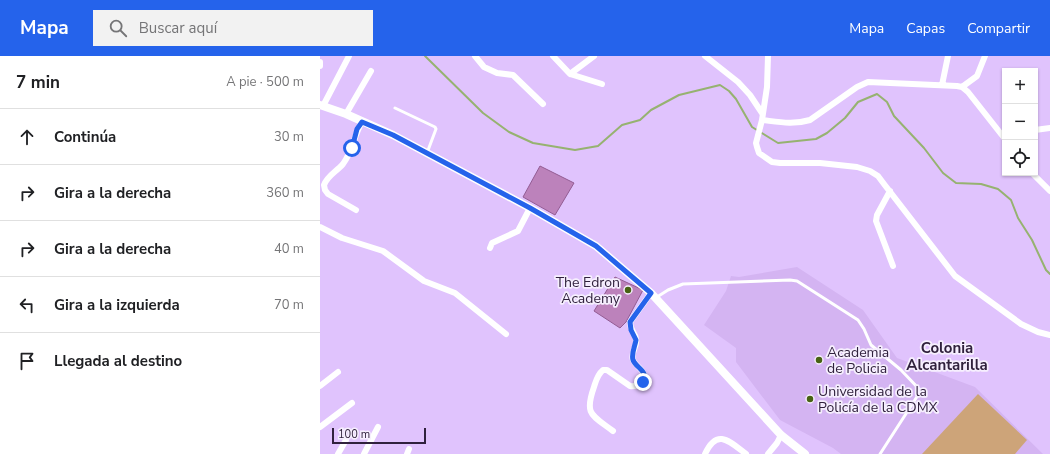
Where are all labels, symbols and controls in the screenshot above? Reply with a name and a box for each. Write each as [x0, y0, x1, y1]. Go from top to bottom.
search box [93, 10, 373, 46]
text: Mapa [20, 15, 69, 41]
icon: search [107, 17, 129, 39]
text: Buscar aquí [139, 18, 217, 38]
text: Mapa [849, 19, 884, 38]
text: Capas [906, 19, 945, 38]
text: Compartir [967, 19, 1030, 38]
map controls [1002, 68, 1038, 176]
button: + [1002, 68, 1038, 104]
text: 7 min [16, 71, 60, 94]
text: A pie · 500 m [226, 73, 304, 91]
button: − [1002, 104, 1038, 140]
icon: ahead [16, 126, 38, 148]
text: Continúa [54, 127, 116, 147]
text: 30 m [274, 128, 304, 146]
route start [343, 139, 361, 157]
button: locate [1002, 140, 1038, 176]
icon: right [16, 182, 38, 204]
text: Gira a la derecha [54, 183, 171, 203]
text: 360 m [266, 184, 304, 202]
icon: right [16, 238, 38, 260]
text: Gira a la derecha [54, 239, 171, 259]
text: 40 m [274, 240, 304, 258]
place label: The Edron Academy [556, 273, 621, 308]
marker: The Edron Academy [623, 285, 633, 295]
icon: left [16, 294, 38, 316]
text: Gira a la izquierda [54, 295, 180, 315]
text: 70 m [274, 296, 304, 314]
district label: Colonia Alcantarilla [906, 338, 988, 375]
place label: Academia de Policia [827, 343, 889, 378]
icon: arrive [16, 350, 38, 372]
text: Llegada al destino [54, 351, 182, 371]
marker: Academia de Policia [814, 355, 824, 365]
route end [634, 373, 652, 391]
place label: Universidad de la Policía de la CDMX [818, 382, 938, 417]
marker: Universidad de la Policía de la CDMX [805, 394, 815, 404]
scale bar [332, 426, 426, 445]
text: 100 m [338, 427, 370, 442]

